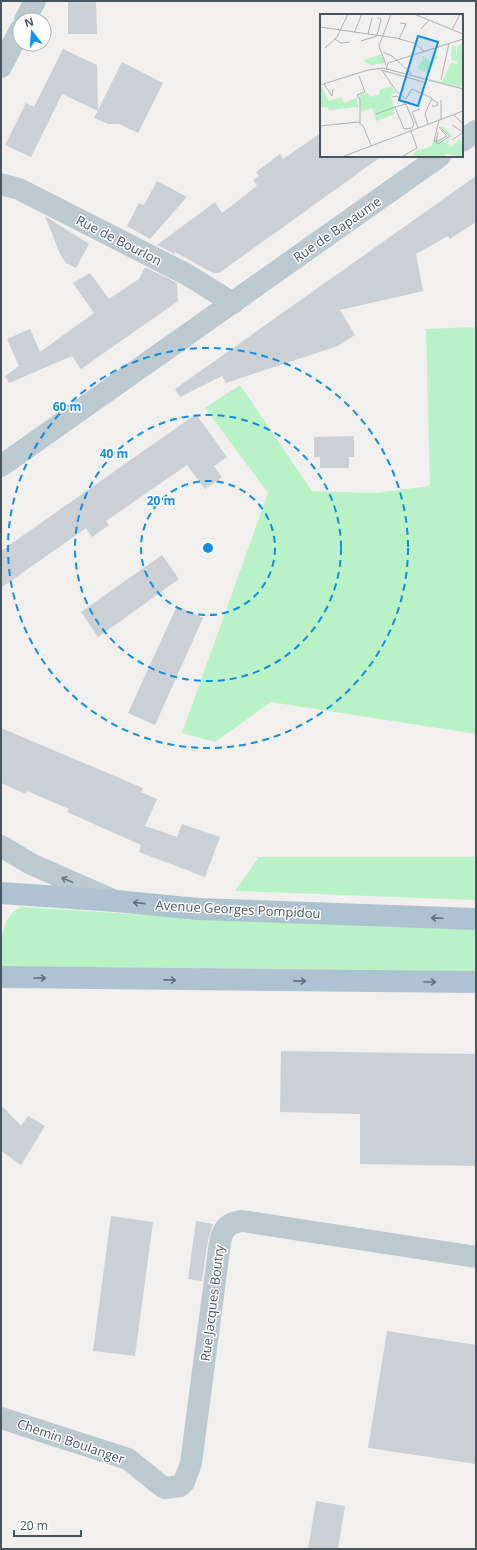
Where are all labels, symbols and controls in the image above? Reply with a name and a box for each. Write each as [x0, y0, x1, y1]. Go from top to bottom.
north arrow [12, 12, 52, 52]
text: N [22, 13, 35, 30]
inset map [320, 14, 463, 157]
street label: Rue de Bapaume [289, 192, 385, 266]
street label: Rue de Bourlon [73, 211, 165, 269]
text: 60 m [53, 398, 81, 415]
text: 40 m [100, 445, 128, 462]
text: 20 m [147, 492, 175, 509]
centre of rings [201, 541, 215, 555]
one-way arrow [62, 876, 74, 883]
street label: Avenue Georges Pompidou [155, 896, 321, 922]
one-way arrow [133, 900, 146, 907]
one-way arrow [431, 914, 444, 922]
one-way arrow [33, 974, 46, 982]
one-way arrow [163, 976, 176, 984]
one-way arrow [293, 977, 306, 985]
one-way arrow [423, 978, 436, 986]
street label: Rue Jacques Boutry [196, 1243, 228, 1362]
street label: Chemin Boulanger [15, 1414, 128, 1468]
scale bar [14, 1512, 81, 1538]
text: 20 m [20, 1517, 48, 1534]

